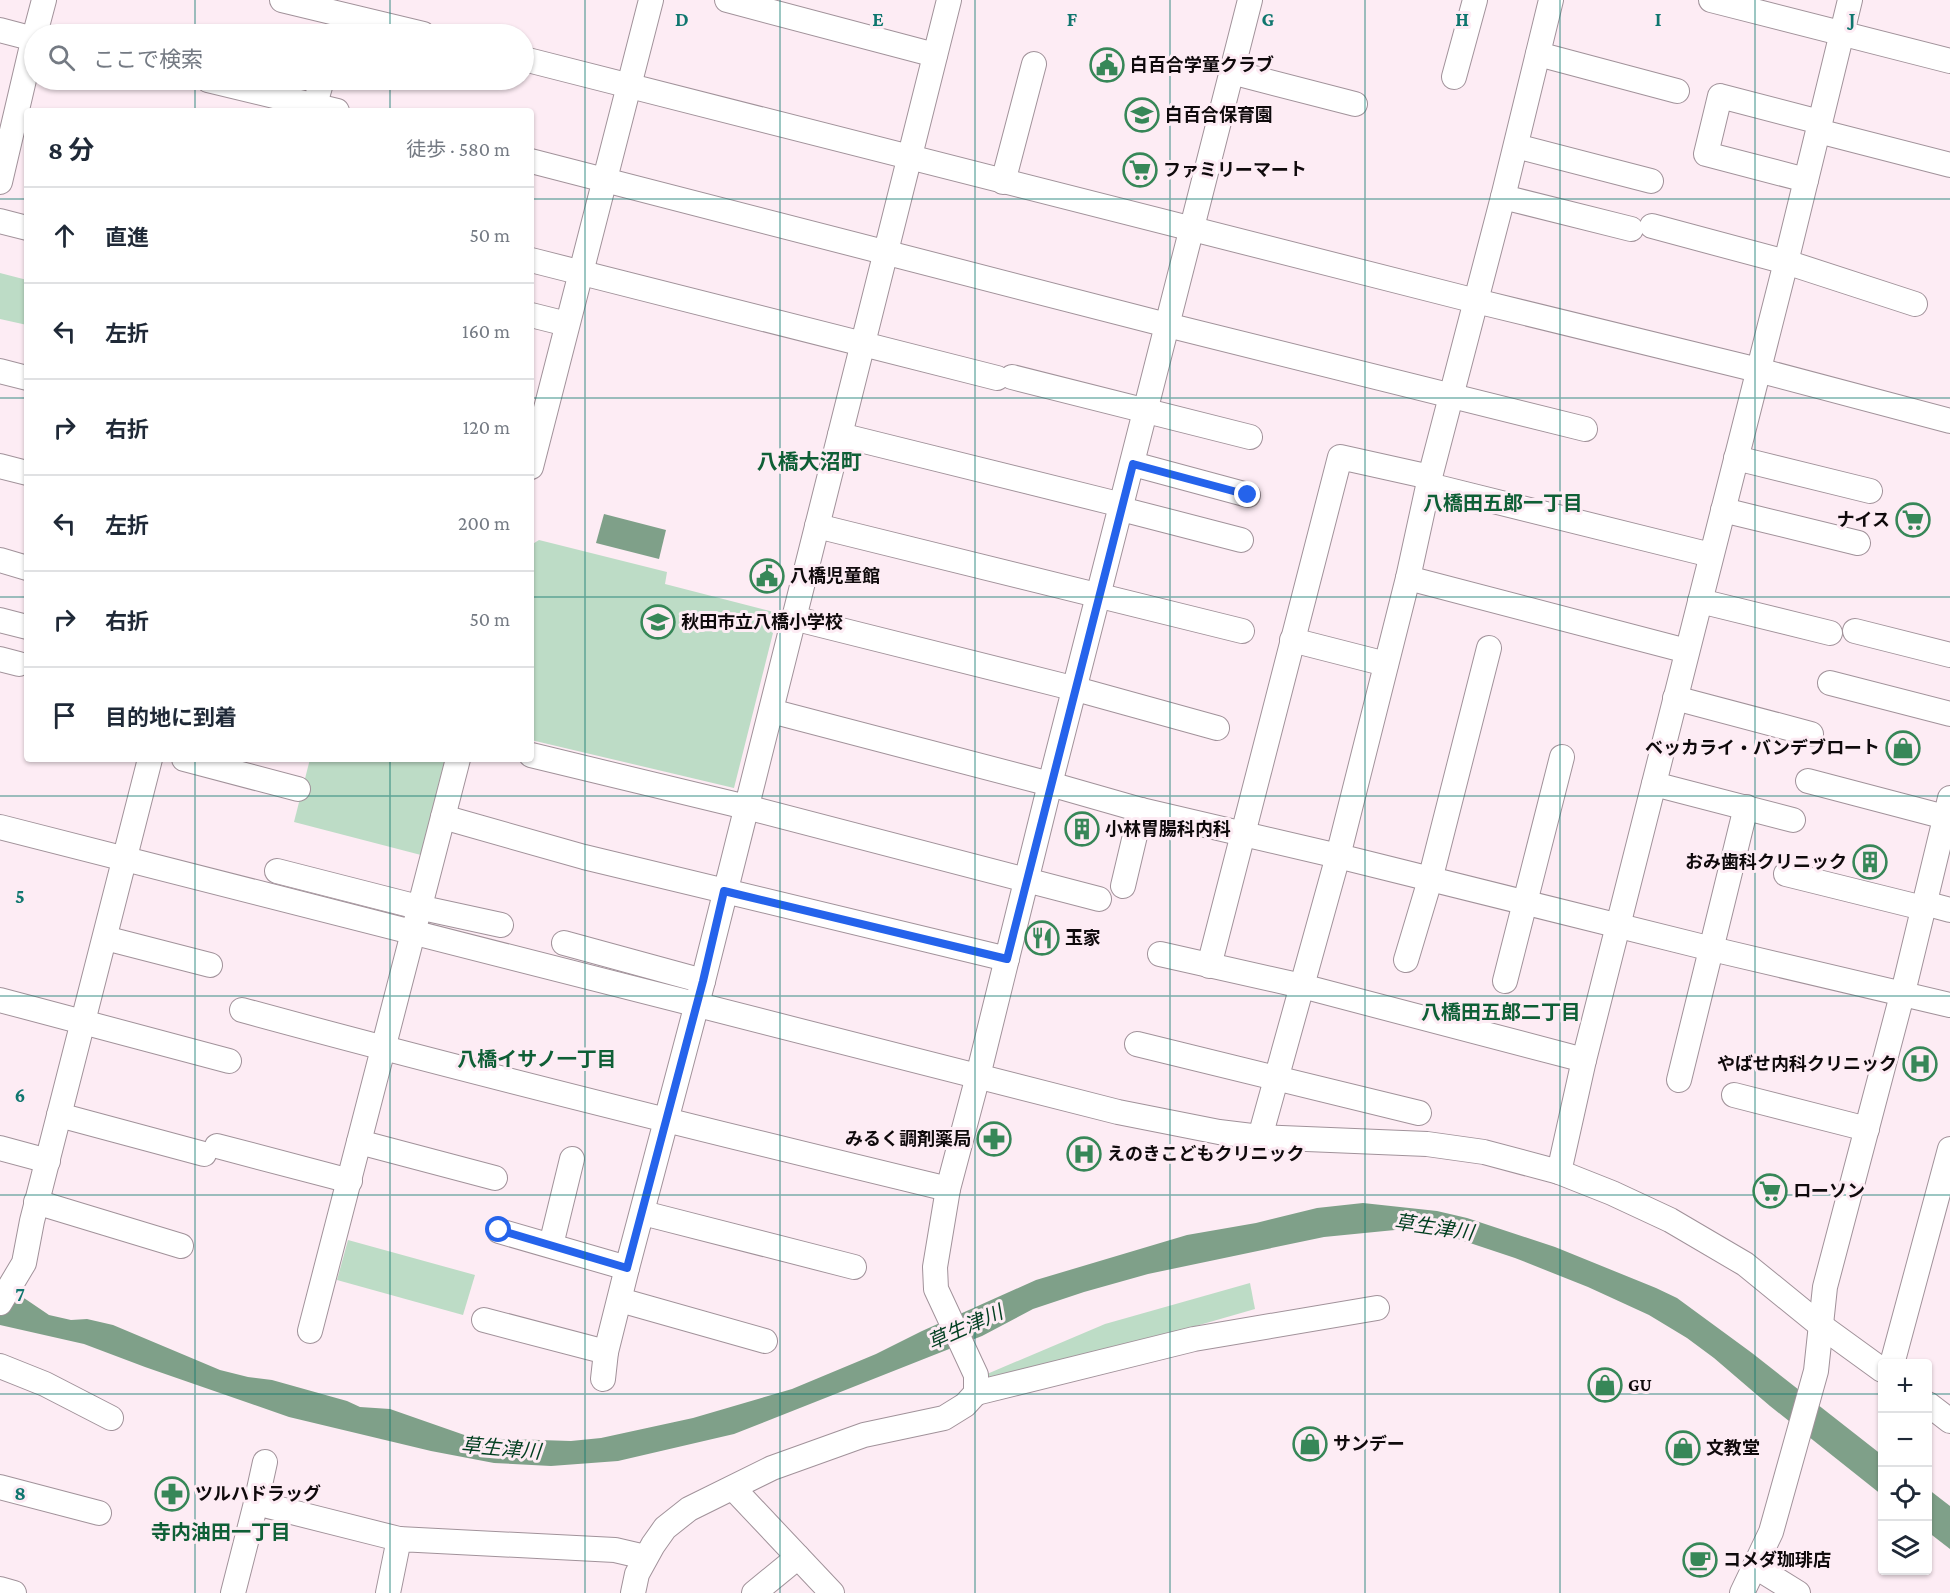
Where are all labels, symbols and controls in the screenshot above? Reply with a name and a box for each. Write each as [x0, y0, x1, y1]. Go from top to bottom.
text: D [675, 8, 689, 30]
text: E [872, 8, 884, 30]
text: F [1067, 8, 1078, 30]
text: G [1262, 8, 1275, 30]
text: H [1455, 8, 1469, 30]
text: I [1655, 8, 1662, 30]
text: J [1847, 8, 1856, 30]
search box [24, 24, 534, 90]
icon: search [45, 41, 78, 74]
text: ここで検索 [93, 47, 203, 72]
public building icon: 白百合学童クラブ [1089, 47, 1125, 83]
place label: 白百合学童クラブ [1130, 55, 1274, 75]
school or university icon: 白百合保育園 [1124, 97, 1160, 133]
place label: 白百合保育園 [1165, 105, 1273, 125]
text: 8 分 [48, 136, 94, 165]
text: 徒歩 · 580 m [406, 138, 510, 160]
supermarket icon: ファミリーマート [1122, 152, 1158, 188]
place label: ファミリーマート [1163, 160, 1307, 180]
icon: ahead [48, 219, 81, 252]
text: 50 m [469, 224, 510, 246]
text: 直進 [105, 225, 149, 250]
icon: left [48, 315, 81, 348]
text: 160 m [462, 320, 510, 342]
text: 左折 [105, 321, 149, 346]
icon: right [48, 411, 81, 444]
text: 120 m [463, 416, 510, 438]
text: 右折 [105, 417, 149, 442]
district label: 八橋大沼町 [757, 450, 862, 474]
route end [1234, 481, 1260, 507]
district label: 八橋田五郎一丁目 [1423, 492, 1583, 514]
supermarket icon: ナイス [1895, 502, 1931, 538]
icon: left [48, 507, 81, 540]
place label: ナイス [1837, 510, 1890, 530]
text: 200 m [458, 512, 510, 534]
text: 左折 [105, 513, 149, 538]
public building icon: 八橋児童館 [749, 558, 785, 594]
place label: 八橋児童館 [790, 566, 880, 586]
icon: right [48, 603, 81, 636]
school or university icon: 秋田市立八橋小学校 [640, 604, 676, 640]
text: 50 m [469, 608, 510, 630]
text: 右折 [105, 609, 149, 634]
place label: 秋田市立八橋小学校 [681, 612, 843, 632]
icon: arrive [48, 699, 81, 732]
text: 目的地に到着 [105, 705, 237, 730]
shop icon: ベッカライ・バンデブロート [1885, 730, 1921, 766]
place label: ベッカライ・バンデブロート [1645, 738, 1880, 758]
building icon: 小林胃腸科内科 [1064, 811, 1100, 847]
place label: 小林胃腸科内科 [1105, 819, 1231, 839]
building icon: おみ歯科クリニック [1852, 844, 1888, 880]
place label: おみ歯科クリニック [1685, 852, 1847, 872]
text: 5 [15, 885, 25, 907]
restaurant icon: 玉家 [1024, 920, 1060, 956]
place label: 玉家 [1065, 928, 1101, 948]
district label: 八橋田五郎二丁目 [1421, 1001, 1581, 1023]
hospital icon: やばせ内科クリニック [1902, 1046, 1938, 1082]
district label: 八橋イサノ一丁目 [457, 1048, 617, 1070]
place label: やばせ内科クリニック [1717, 1054, 1897, 1074]
text: 6 [15, 1084, 25, 1106]
pharmacy icon: みるく調剤薬局 [976, 1121, 1012, 1157]
place label: みるく調剤薬局 [845, 1129, 971, 1149]
hospital icon: えのきこどもクリニック [1066, 1136, 1102, 1172]
place label: えのきこどもクリニック [1107, 1144, 1304, 1164]
supermarket icon: ローソン [1752, 1173, 1788, 1209]
place label: ローソン [1793, 1181, 1865, 1201]
water label: 草生津川 [1393, 1211, 1477, 1244]
route start [485, 1216, 511, 1242]
text: 7 [15, 1283, 25, 1305]
water label: 草生津川 [924, 1300, 1008, 1353]
map controls [1878, 1359, 1932, 1575]
button: + [1878, 1359, 1932, 1413]
shop icon: GU [1587, 1367, 1623, 1403]
place label: GU [1628, 1375, 1652, 1395]
button: − [1878, 1413, 1932, 1467]
shop icon: サンデー [1292, 1426, 1328, 1462]
shop icon: 文教堂 [1665, 1430, 1701, 1466]
water label: 草生津川 [460, 1434, 544, 1463]
place label: サンデー [1333, 1434, 1405, 1454]
place label: 文教堂 [1706, 1438, 1760, 1458]
button: locate [1878, 1467, 1932, 1521]
pharmacy icon: ツルハドラッグ [154, 1476, 190, 1512]
text: 8 [14, 1482, 26, 1504]
place label: ツルハドラッグ [195, 1484, 321, 1504]
district label: 寺内油田一丁目 [151, 1521, 291, 1543]
button: layers [1878, 1521, 1932, 1575]
cafe icon: コメダ珈琲店 [1682, 1542, 1718, 1578]
place label: コメダ珈琲店 [1723, 1550, 1831, 1570]

